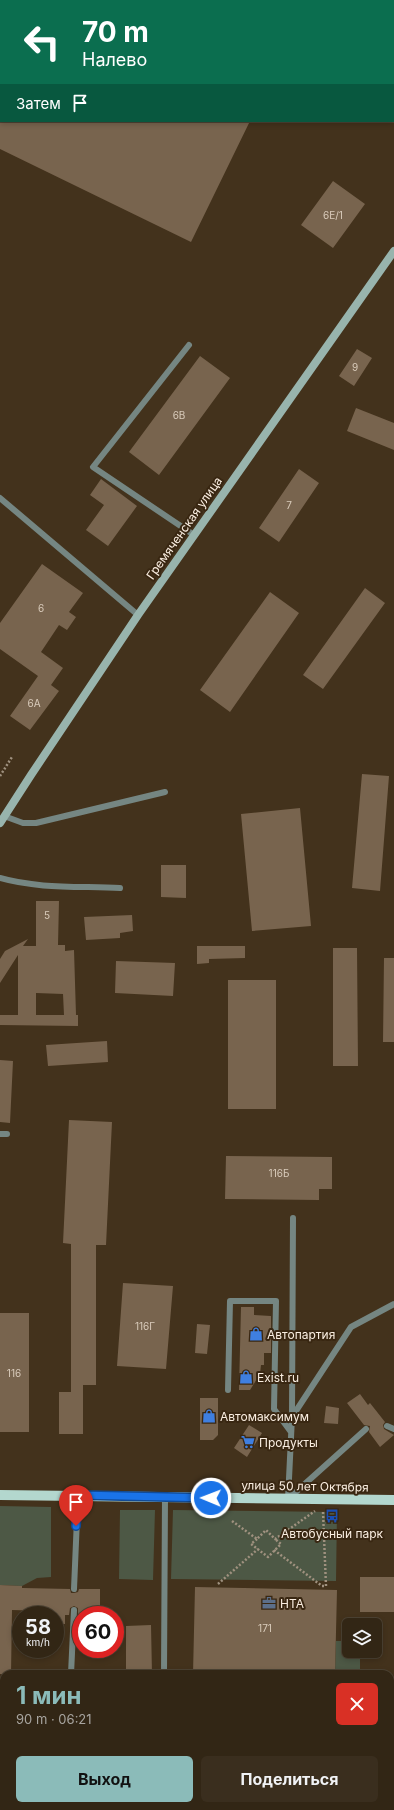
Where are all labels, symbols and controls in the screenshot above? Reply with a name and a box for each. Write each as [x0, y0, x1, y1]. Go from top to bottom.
text: 70 m [82, 15, 149, 49]
icon: left [16, 16, 68, 68]
text: Налево [82, 49, 147, 70]
icon: arrive [69, 92, 91, 114]
text: Затем [16, 94, 61, 113]
house number: 6Е/1 [323, 209, 343, 221]
house number: 9 [352, 361, 358, 373]
house number: 6В [173, 409, 185, 421]
street label: Гремяченская улица [143, 474, 225, 582]
house number: 7 [286, 499, 292, 511]
house number: 6 [38, 602, 44, 614]
house number: 6А [27, 697, 41, 709]
house number: 5 [44, 909, 50, 921]
house number: 116Б [269, 1167, 289, 1179]
house number: 116Г [135, 1320, 155, 1332]
shop icon: Автопартия [248, 1326, 264, 1342]
place label: Автопартия [267, 1327, 335, 1342]
house number: 116 [7, 1367, 21, 1379]
shop icon: Exist.ru [238, 1369, 254, 1385]
place label: Exist.ru [257, 1370, 299, 1385]
shop icon: Автомаксимум [201, 1408, 217, 1424]
place label: Автомаксимум [220, 1409, 309, 1424]
supermarket icon: Продукты [240, 1434, 256, 1450]
place label: Продукты [259, 1435, 318, 1450]
position arrow [190, 1477, 232, 1519]
street label: улица 50 лет Октября [241, 1477, 369, 1495]
pin [59, 1485, 93, 1526]
icon: arrive [65, 1491, 87, 1513]
bus stop icon: Автобусный парк [324, 1508, 340, 1524]
place label: Автобусный парк [281, 1526, 384, 1541]
office icon: НТА [261, 1595, 277, 1611]
place label: НТА [280, 1596, 304, 1611]
speed limit sign: 60 [72, 1606, 124, 1658]
text: 58 [25, 1615, 51, 1639]
map controls [342, 1618, 382, 1658]
button: layers [342, 1618, 382, 1658]
house number: 171 [258, 1622, 272, 1634]
text: km/h [26, 1636, 50, 1648]
text: 1 мин [16, 1681, 81, 1710]
button: close [336, 1683, 378, 1725]
text: 90 m · 06:21 [16, 1711, 92, 1727]
button: Выход [16, 1756, 193, 1802]
button: Поделиться [201, 1756, 378, 1802]

